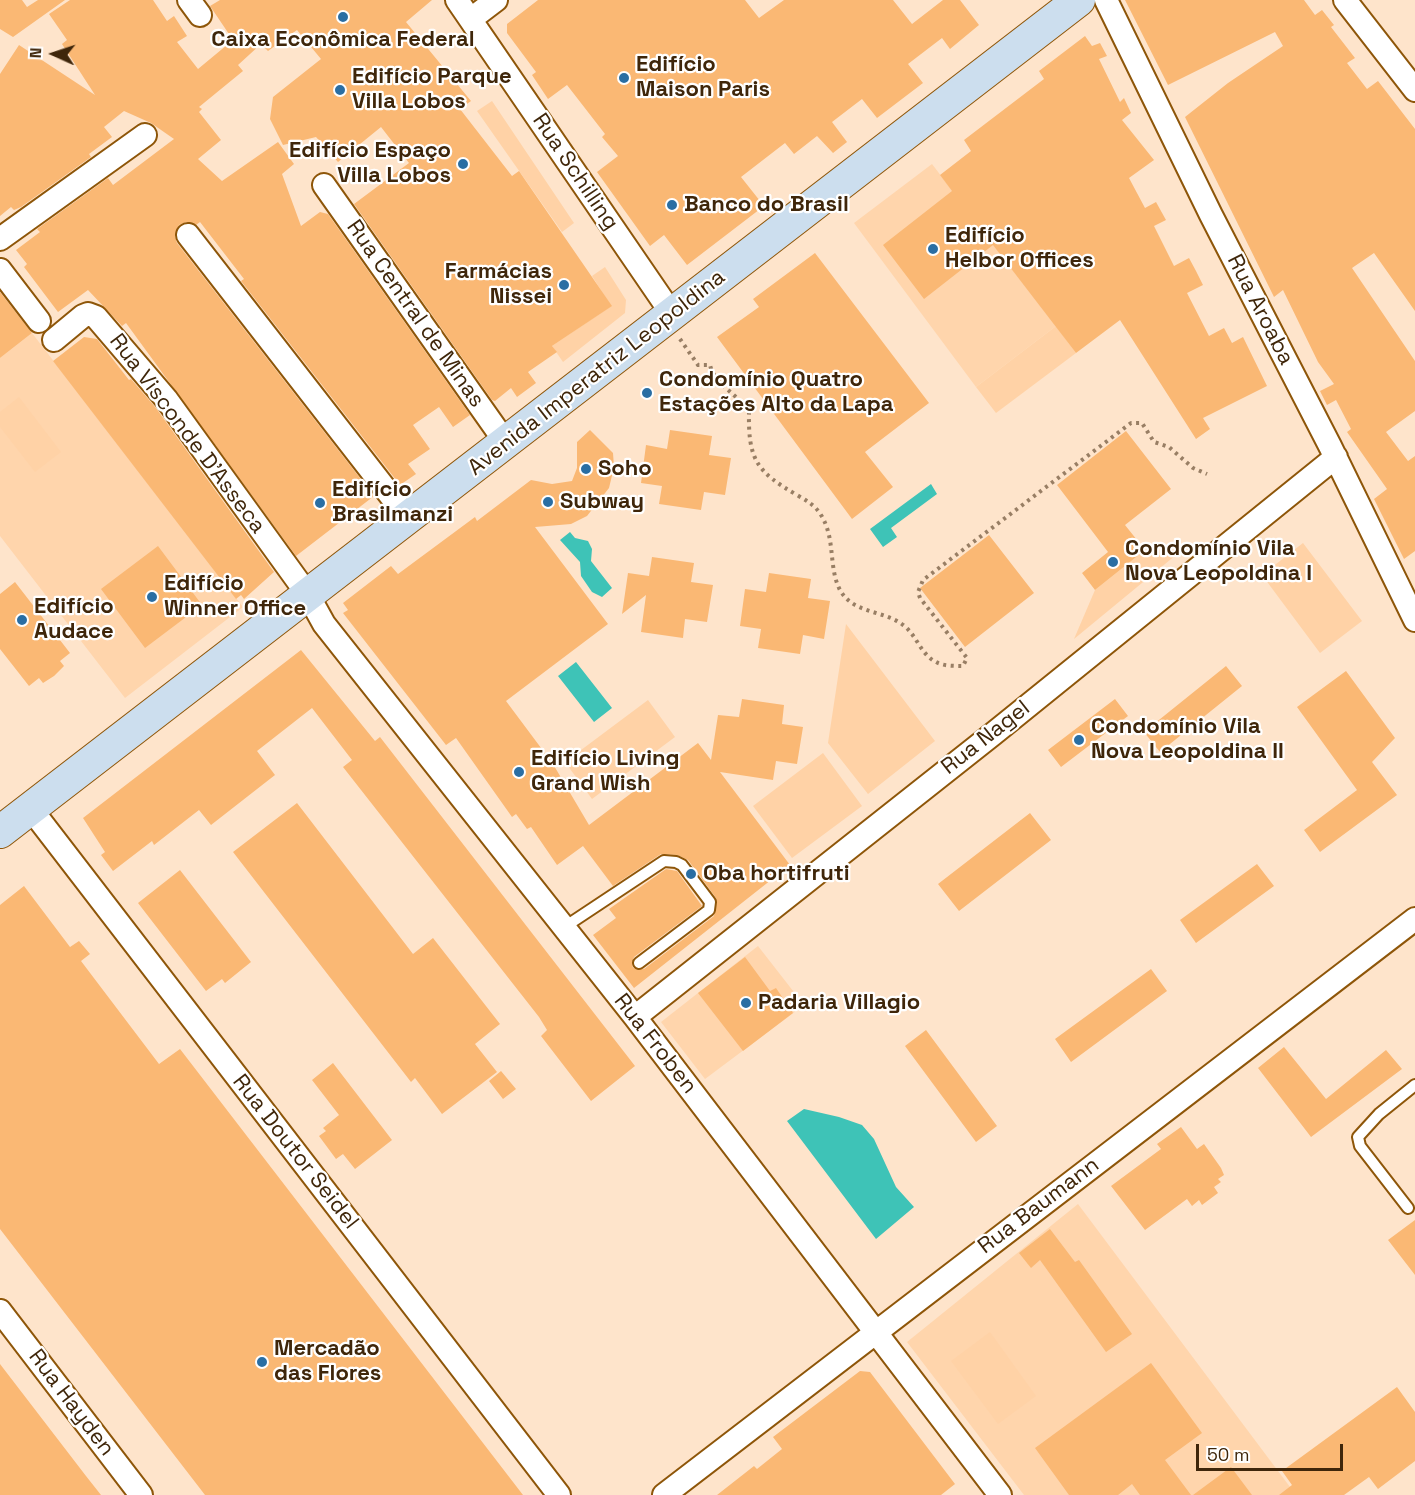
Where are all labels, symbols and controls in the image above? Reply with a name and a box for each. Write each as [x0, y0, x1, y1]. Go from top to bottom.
marker: Caixa Econômica Federal [336, 10, 350, 24]
north arrow [24, 24, 84, 84]
place label: Caixa Econômica Federal [211, 27, 475, 53]
text: N [25, 47, 46, 59]
place label: Edifício Maison Paris [636, 52, 770, 104]
place label: Edifício Parque Villa Lobos [352, 64, 512, 116]
marker: Edifício Maison Paris [617, 71, 631, 85]
marker: Edifício Parque Villa Lobos [333, 83, 347, 97]
street label: Rua Schilling [526, 109, 624, 235]
place label: Edifício Espaço Villa Lobos [289, 138, 451, 190]
marker: Edifício Espaço Villa Lobos [456, 157, 470, 171]
place label: Banco do Brasil [684, 192, 849, 218]
marker: Banco do Brasil [665, 198, 679, 212]
street label: Rua Central de Minas [340, 215, 490, 413]
place label: Edifício Helbor Offices [945, 223, 1094, 274]
marker: Edifício Helbor Offices [926, 242, 940, 256]
street label: Rua Aroaba [1221, 250, 1299, 370]
place label: Farmácias Nissei [445, 259, 552, 310]
street label: Avenida Imperatriz Leopoldina [463, 264, 731, 482]
marker: Farmácias Nissei [557, 278, 571, 292]
street label: Rua Visconde D'Asseca [103, 329, 271, 539]
place label: Condomínio Quatro Estações Alto da Lapa [659, 367, 893, 418]
marker: Condomínio Quatro Estações Alto da Lapa [640, 386, 654, 400]
place label: Soho [598, 456, 652, 482]
marker: Soho [579, 462, 593, 476]
place label: Edifício Brasilmanzi [332, 477, 453, 528]
place label: Subway [560, 489, 644, 515]
marker: Subway [541, 495, 555, 509]
marker: Edifício Brasilmanzi [313, 496, 327, 510]
place label: Condomínio Vila Nova Leopoldina I [1125, 536, 1312, 588]
marker: Condomínio Vila Nova Leopoldina I [1106, 555, 1120, 569]
place label: Edifício Winner Office [164, 571, 306, 622]
marker: Edifício Winner Office [145, 590, 159, 604]
place label: Edifício Audace [34, 594, 114, 646]
marker: Edifício Audace [15, 613, 29, 627]
street label: Rua Nagel [936, 695, 1036, 781]
place label: Condomínio Vila Nova Leopoldina II [1091, 714, 1284, 766]
marker: Condomínio Vila Nova Leopoldina II [1072, 733, 1086, 747]
place label: Edifício Living Grand Wish [531, 746, 680, 798]
marker: Edifício Living Grand Wish [512, 765, 526, 779]
place label: Oba hortifruti [703, 861, 850, 887]
marker: Oba hortifruti [684, 867, 698, 881]
street label: Rua Froben [608, 989, 702, 1099]
place label: Padaria Villagio [758, 990, 920, 1016]
marker: Padaria Villagio [739, 996, 753, 1010]
street label: Rua Doutor Seidel [226, 1069, 364, 1235]
street label: Rua Baumann [973, 1152, 1105, 1260]
place label: Mercadão das Flores [274, 1336, 381, 1388]
street label: Rua Hayden [22, 1345, 120, 1461]
marker: Mercadão das Flores [255, 1355, 269, 1369]
scale bar [1199, 1432, 1346, 1470]
text: 50 m [1207, 1443, 1249, 1466]

